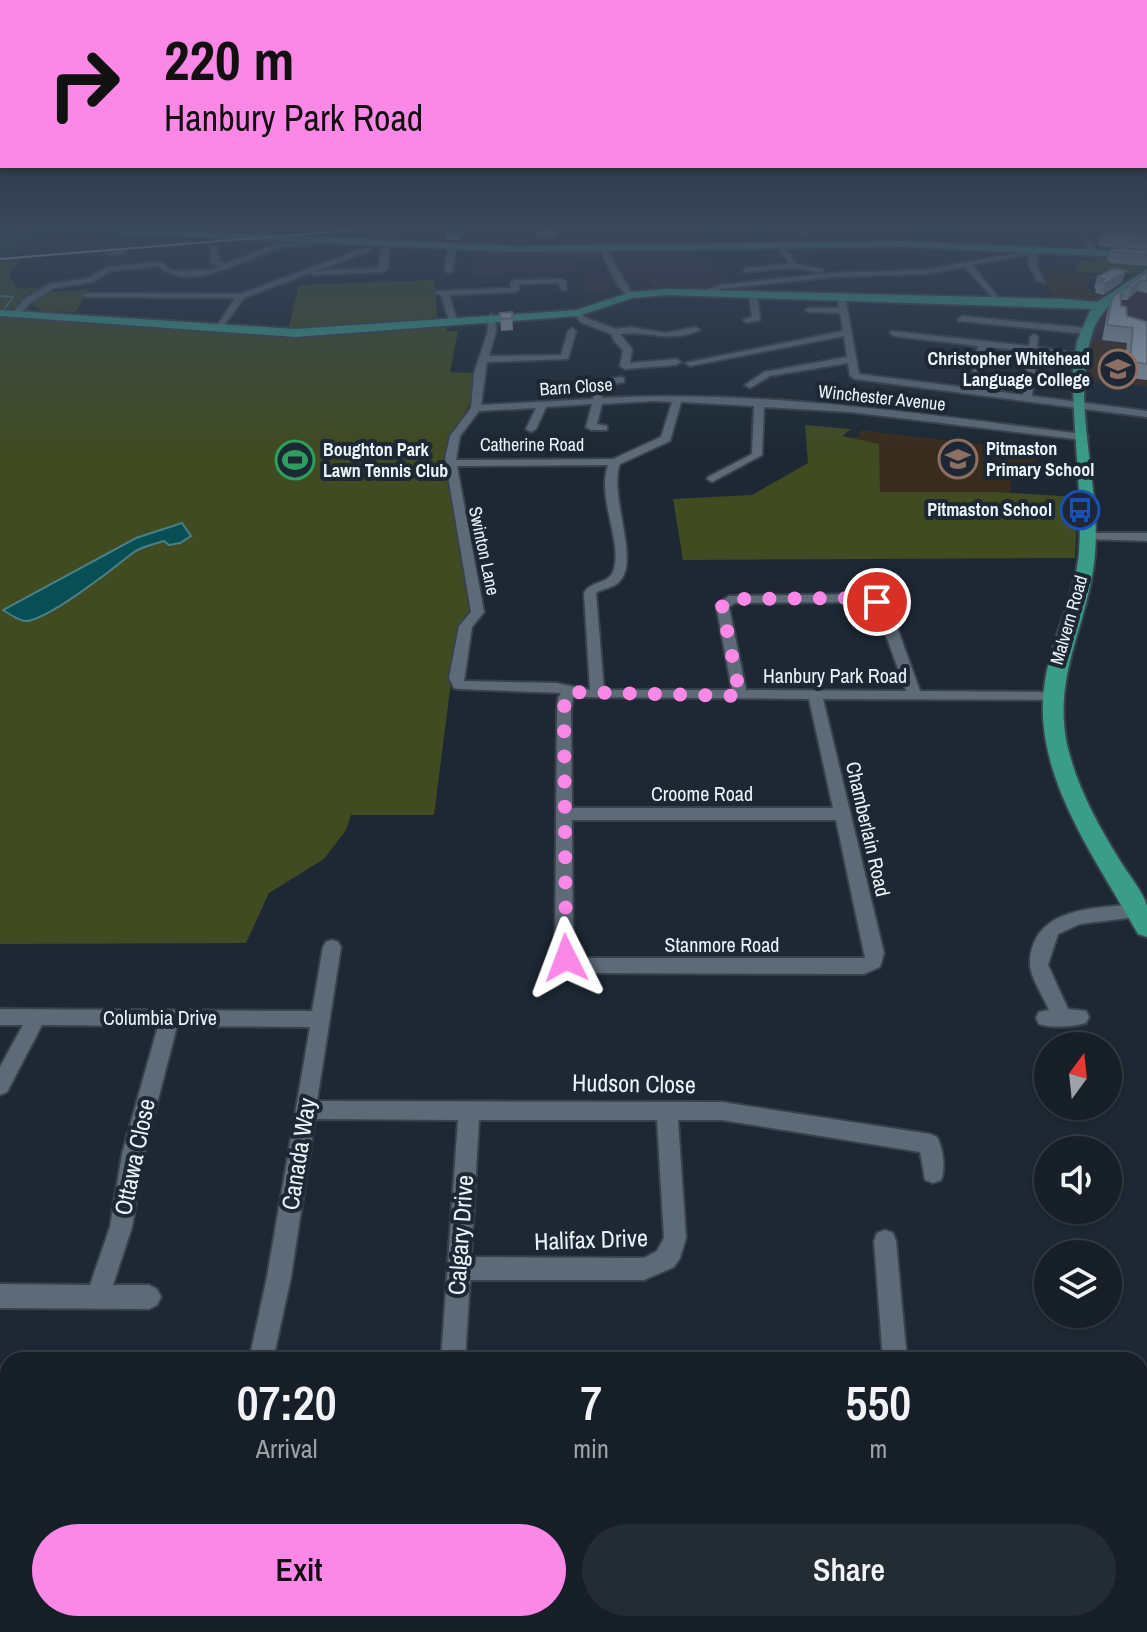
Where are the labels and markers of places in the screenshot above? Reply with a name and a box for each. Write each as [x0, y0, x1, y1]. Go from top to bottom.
place label: Christopher Whitehead Language College [928, 346, 1090, 392]
school or university icon: Christopher Whitehead Language College [1097, 348, 1139, 390]
place label: Pitmaston Primary School [986, 436, 1094, 482]
place label: Boughton Park Lawn Tennis Club [323, 437, 448, 483]
school or university icon: Pitmaston Primary School [937, 438, 979, 480]
sports icon: Boughton Park Lawn Tennis Club [274, 439, 316, 481]
bus stop icon: Pitmaston School [1059, 489, 1101, 531]
place label: Pitmaston School [927, 497, 1052, 522]
pin [843, 568, 911, 636]

